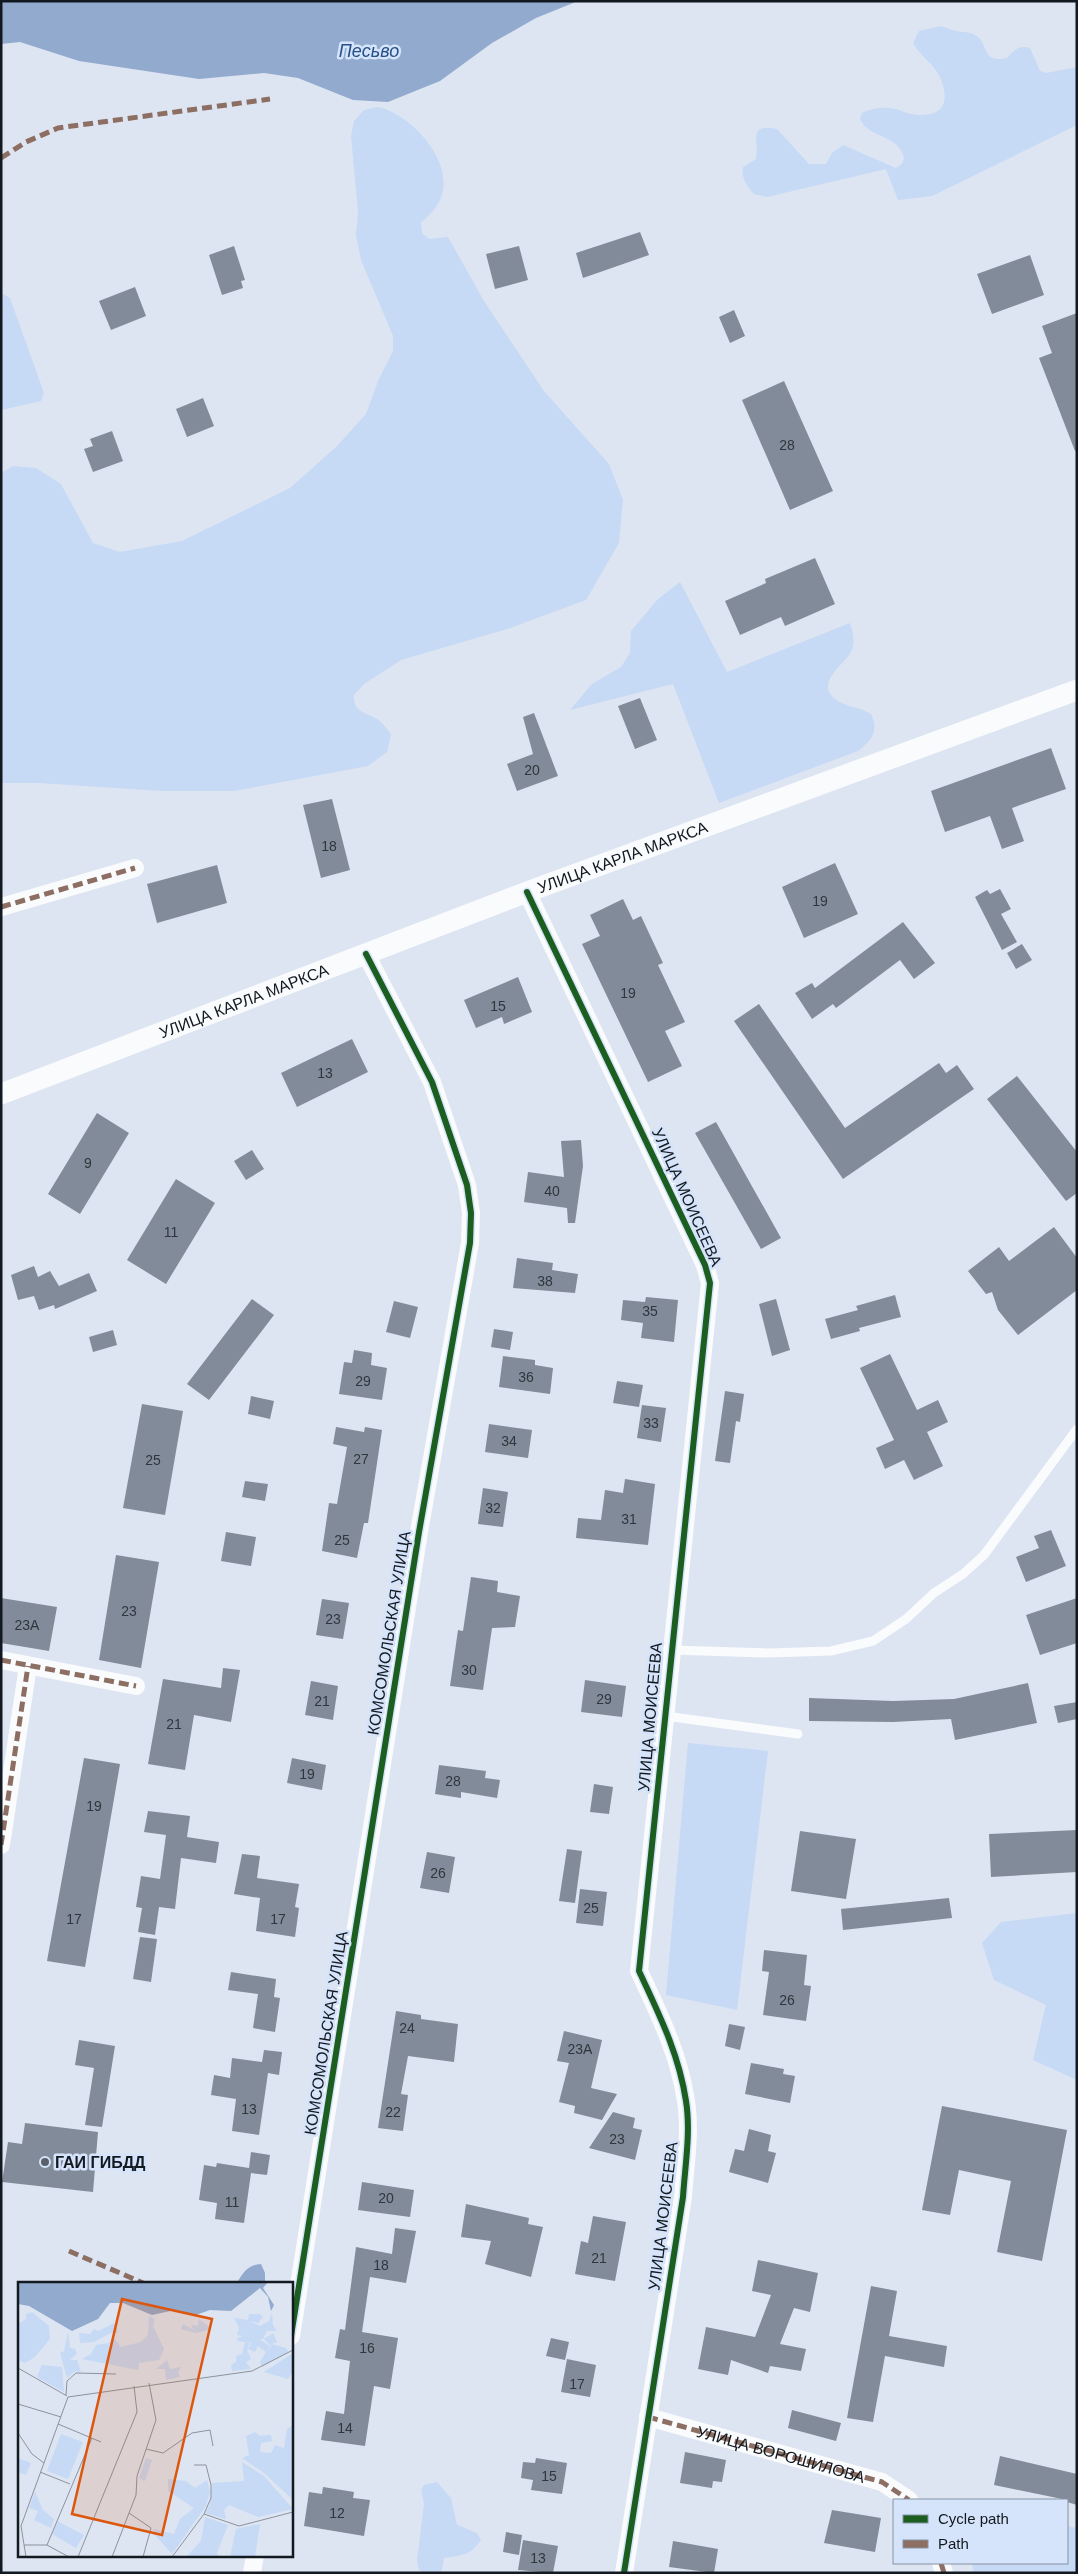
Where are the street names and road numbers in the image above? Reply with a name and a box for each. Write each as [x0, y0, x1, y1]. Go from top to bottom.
street label: УЛИЦА КАРЛА МАРКСА [535, 818, 710, 896]
street label: УЛИЦА КАРЛА МАРКСА [157, 961, 331, 1041]
street label: УЛИЦА МОИСЕЕВА [649, 1125, 725, 1269]
street label: КОМСОМОЛЬСКАЯ УЛИЦА [364, 1529, 414, 1736]
street label: УЛИЦА МОИСЕЕВА [635, 1641, 665, 1792]
street label: КОМСОМОЛЬСКАЯ УЛИЦА [301, 1929, 351, 2136]
street label: УЛИЦА МОИСЕЕВА [645, 2140, 681, 2291]
street label: УЛИЦА ВОРОШИЛОВА [695, 2422, 867, 2485]

